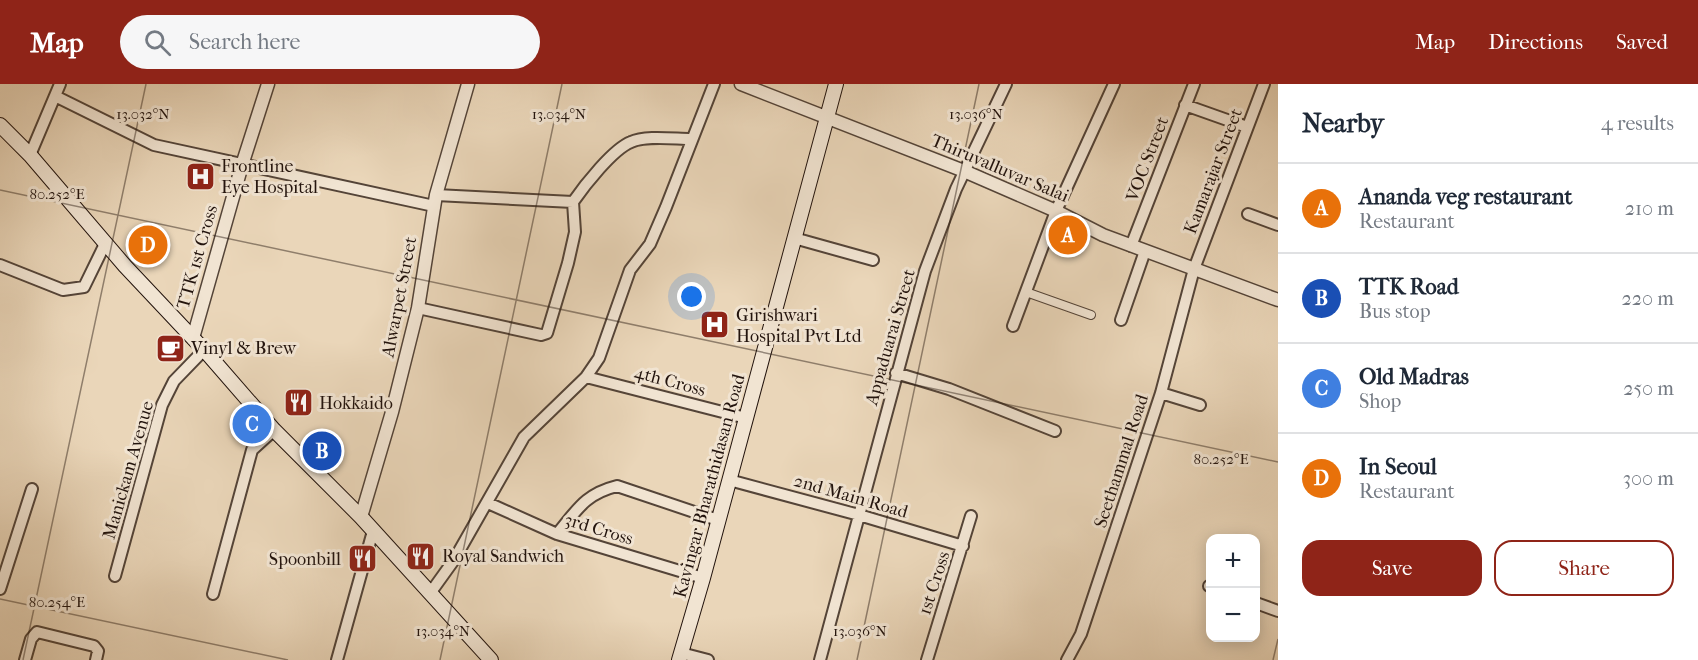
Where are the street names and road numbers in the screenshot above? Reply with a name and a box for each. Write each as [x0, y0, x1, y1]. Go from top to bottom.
street label: Kamarajar Street [1180, 105, 1247, 237]
street label: VOC Street [1121, 113, 1173, 205]
street label: Thiruvalluvar Salai [928, 130, 1072, 207]
street label: TTK 1st Cross [173, 202, 222, 311]
street label: Alwarpet Street [377, 234, 422, 360]
street label: Appaduarai Street [861, 266, 920, 408]
street label: 4th Cross [632, 362, 708, 401]
street label: Kavingar Bharathidasan Road [669, 372, 750, 600]
street label: Seethammal Road [1090, 392, 1153, 531]
street label: Manickam Avenue [99, 399, 158, 542]
street label: 2nd Main Road [791, 470, 911, 523]
street label: 3rd Cross [562, 509, 636, 550]
street label: 1st Cross [914, 548, 955, 617]

